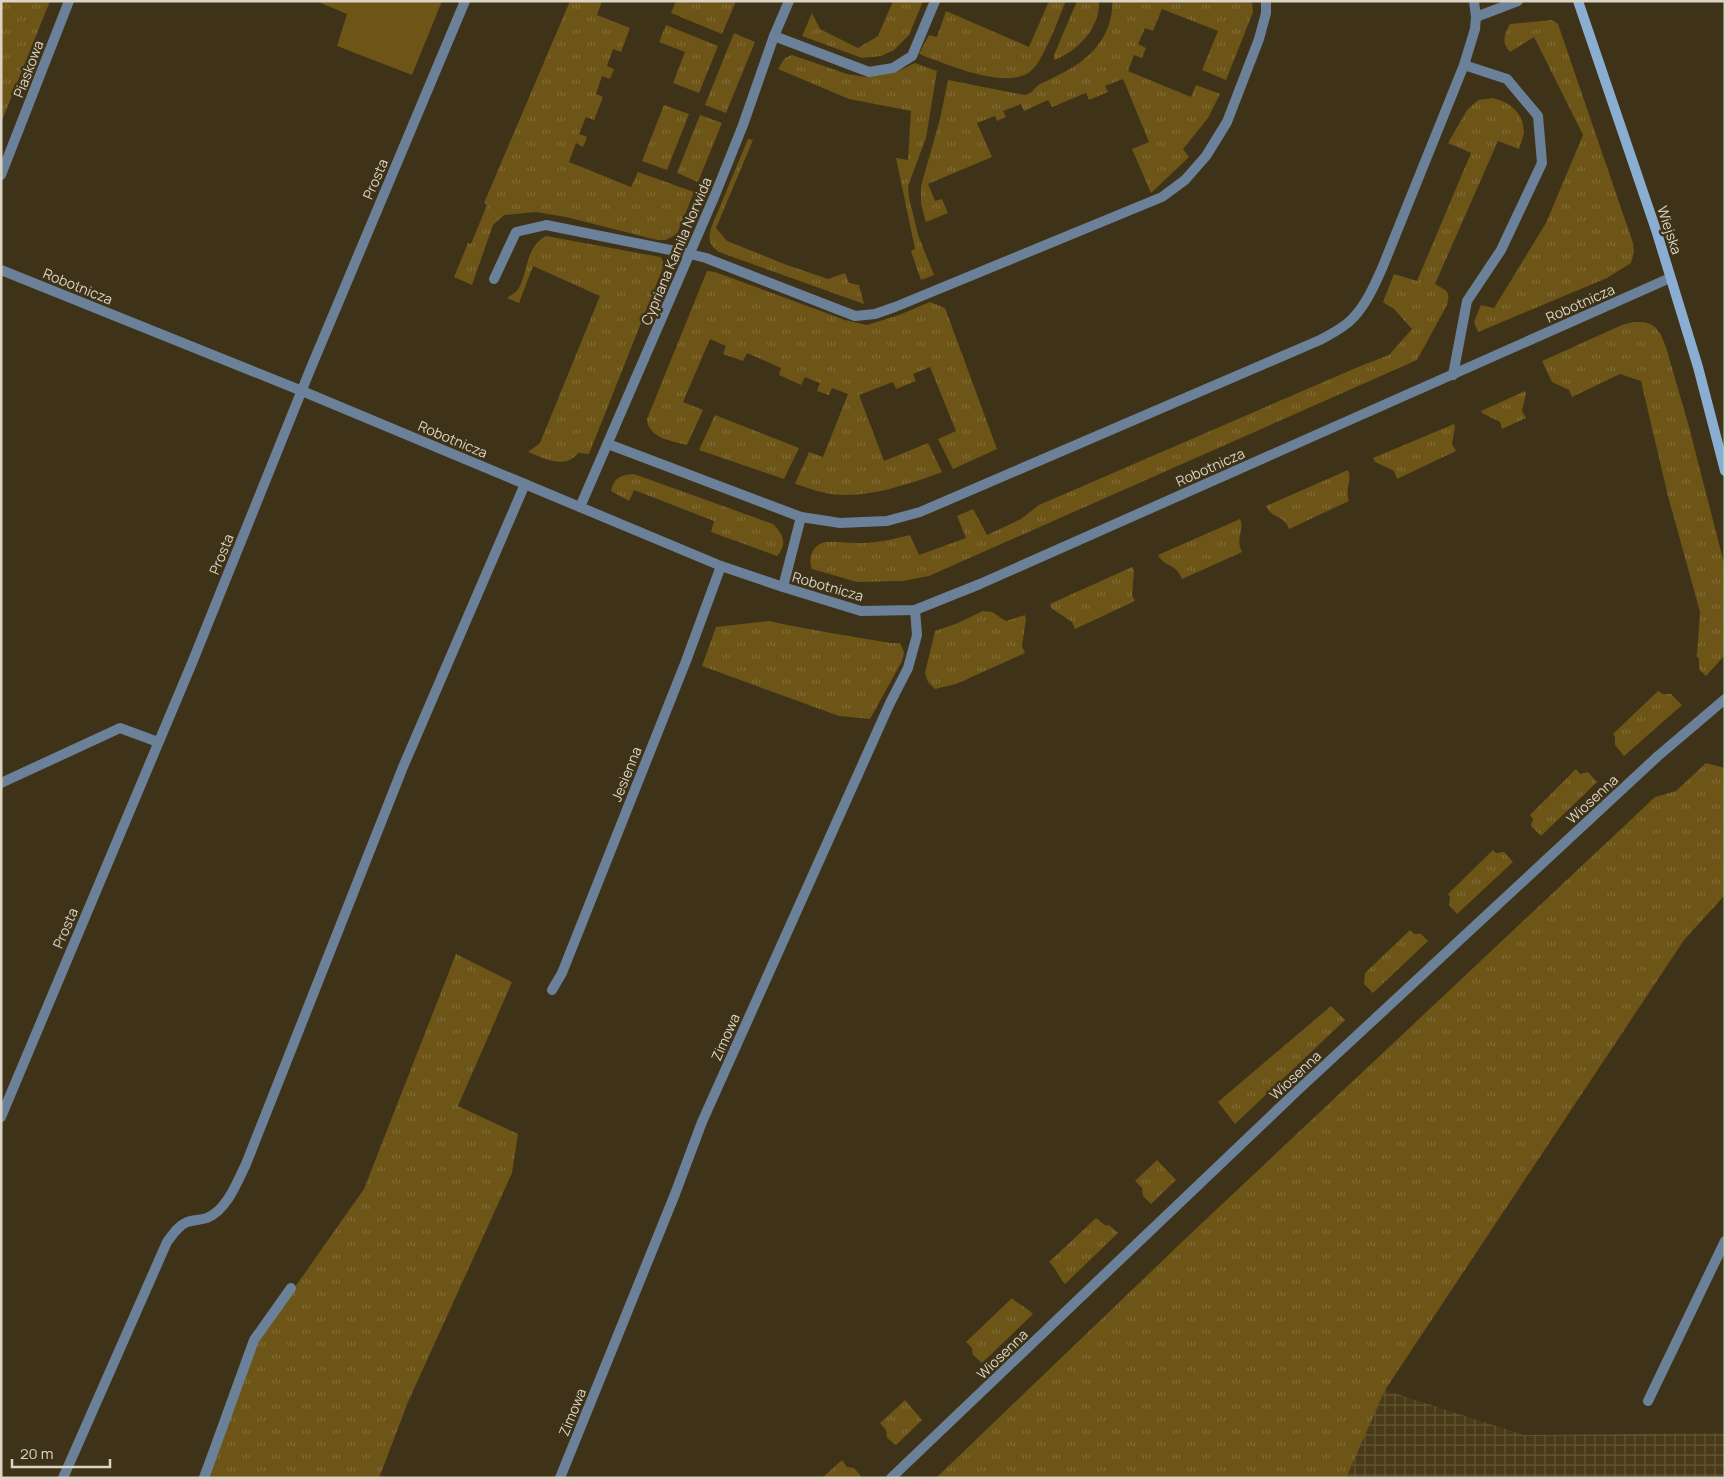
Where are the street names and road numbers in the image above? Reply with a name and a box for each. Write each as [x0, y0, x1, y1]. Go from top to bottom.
street label: Piaskowa [8, 38, 48, 100]
street label: Prosta [358, 156, 392, 202]
street label: Cypriana Kamila Norwida [636, 174, 716, 328]
street label: Wiejska [1653, 203, 1687, 257]
street label: Robotnicza [40, 263, 116, 309]
street label: Robotnicza [1543, 279, 1617, 327]
street label: Robotnicza [416, 416, 490, 462]
street label: Robotnicza [1173, 443, 1247, 491]
street label: Prosta [204, 531, 238, 577]
street label: Robotnicza [790, 567, 866, 605]
street label: Jesienna [606, 744, 646, 804]
street label: Wiosenna [1562, 770, 1622, 828]
street label: Prosta [48, 905, 82, 951]
street label: Zimowa [706, 1010, 744, 1064]
street label: Wiosenna [1265, 1046, 1325, 1104]
street label: Wiosenna [972, 1325, 1032, 1383]
street label: Zimowa [554, 1385, 590, 1439]

